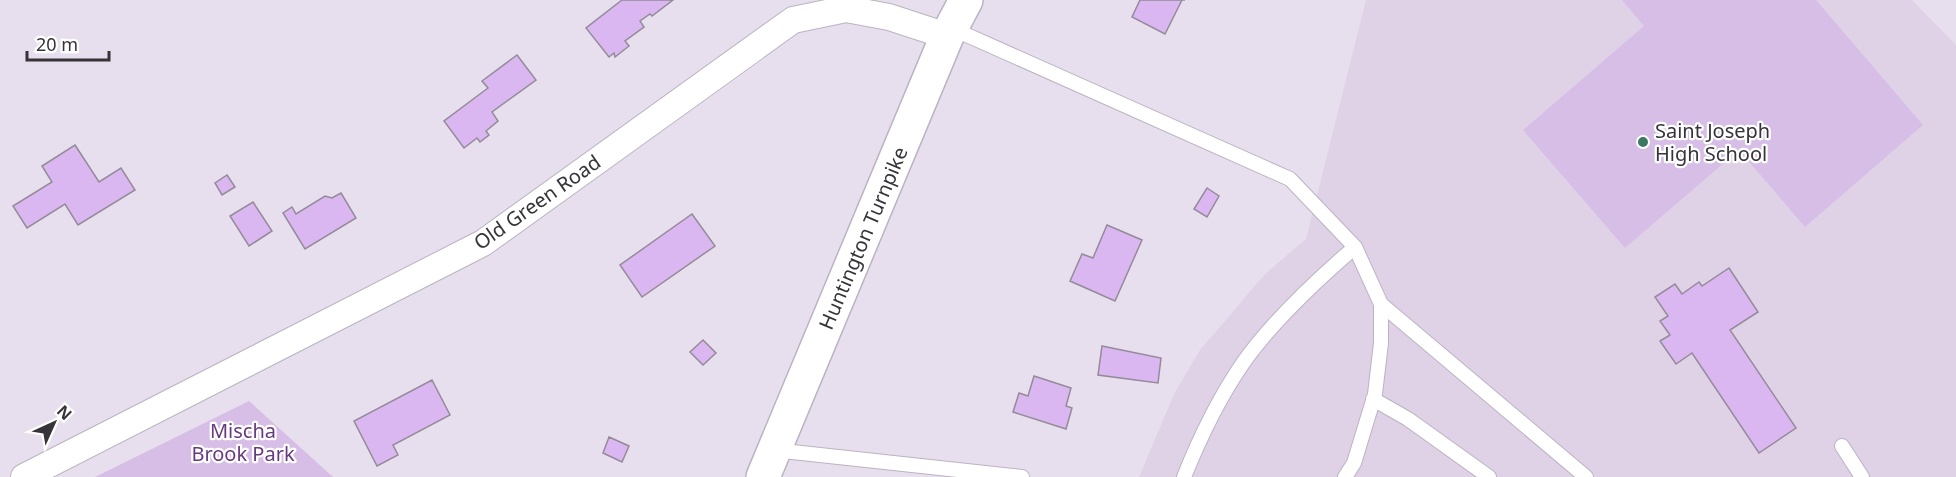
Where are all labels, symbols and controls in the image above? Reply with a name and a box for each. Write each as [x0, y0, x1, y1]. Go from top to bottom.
scale bar [27, 24, 110, 62]
text: 20 m [36, 32, 78, 56]
place label: Saint Joseph High School [1655, 117, 1770, 167]
marker: Saint Joseph High School [1636, 135, 1650, 149]
street label: Huntington Turnpike [812, 143, 914, 333]
street label: Old Green Road [468, 148, 606, 256]
north arrow [24, 393, 84, 453]
text: N [52, 400, 77, 425]
park label: Mischa Brook Park [191, 417, 295, 467]

